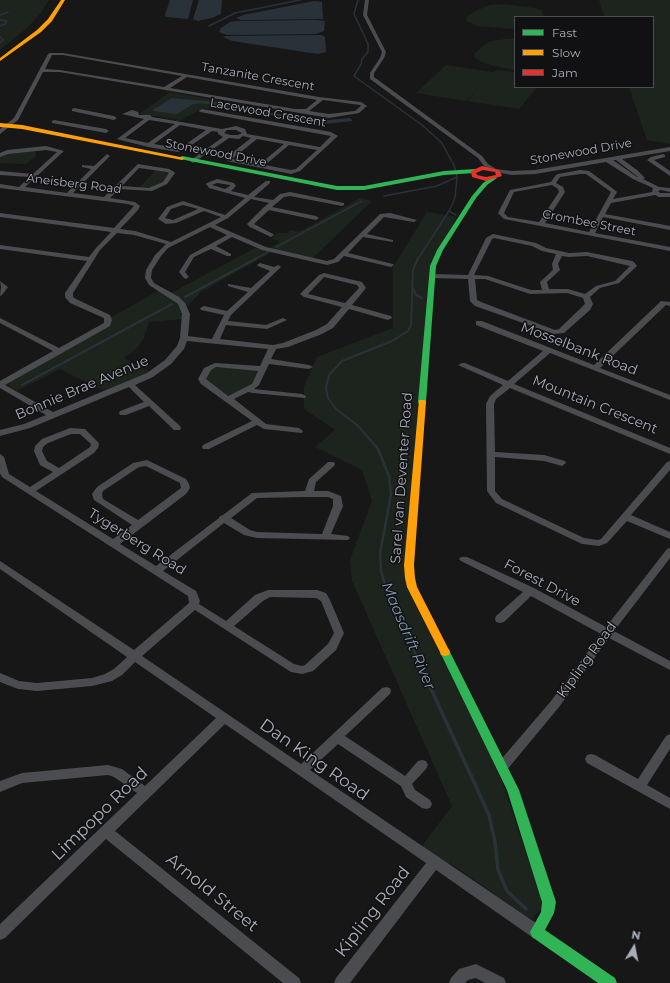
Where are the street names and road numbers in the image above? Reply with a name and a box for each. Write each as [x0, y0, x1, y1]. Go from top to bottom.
street label: Tanzanite Crescent [200, 60, 316, 94]
street label: Lacewood Crescent [209, 96, 327, 130]
street label: Stonewood Drive [164, 136, 268, 170]
street label: Stonewood Drive [529, 136, 633, 168]
street label: Aneisberg Road [26, 171, 122, 197]
street label: Crombec Street [541, 207, 637, 239]
street label: Mosselbank Road [518, 319, 640, 379]
street label: Bonnie Brae Avenue [13, 352, 151, 424]
street label: Mountain Crescent [530, 372, 660, 438]
street label: Sarel van Deventer Road [388, 392, 416, 564]
street label: Tygerberg Road [85, 505, 189, 579]
street label: Forest Drive [501, 556, 583, 610]
street label: Kipling Road [554, 619, 620, 701]
street label: Dan King Road [255, 715, 373, 805]
street label: Limpopo Road [48, 763, 152, 865]
street label: Arnold Street [162, 850, 262, 936]
street label: Kipling Road [331, 863, 415, 961]

